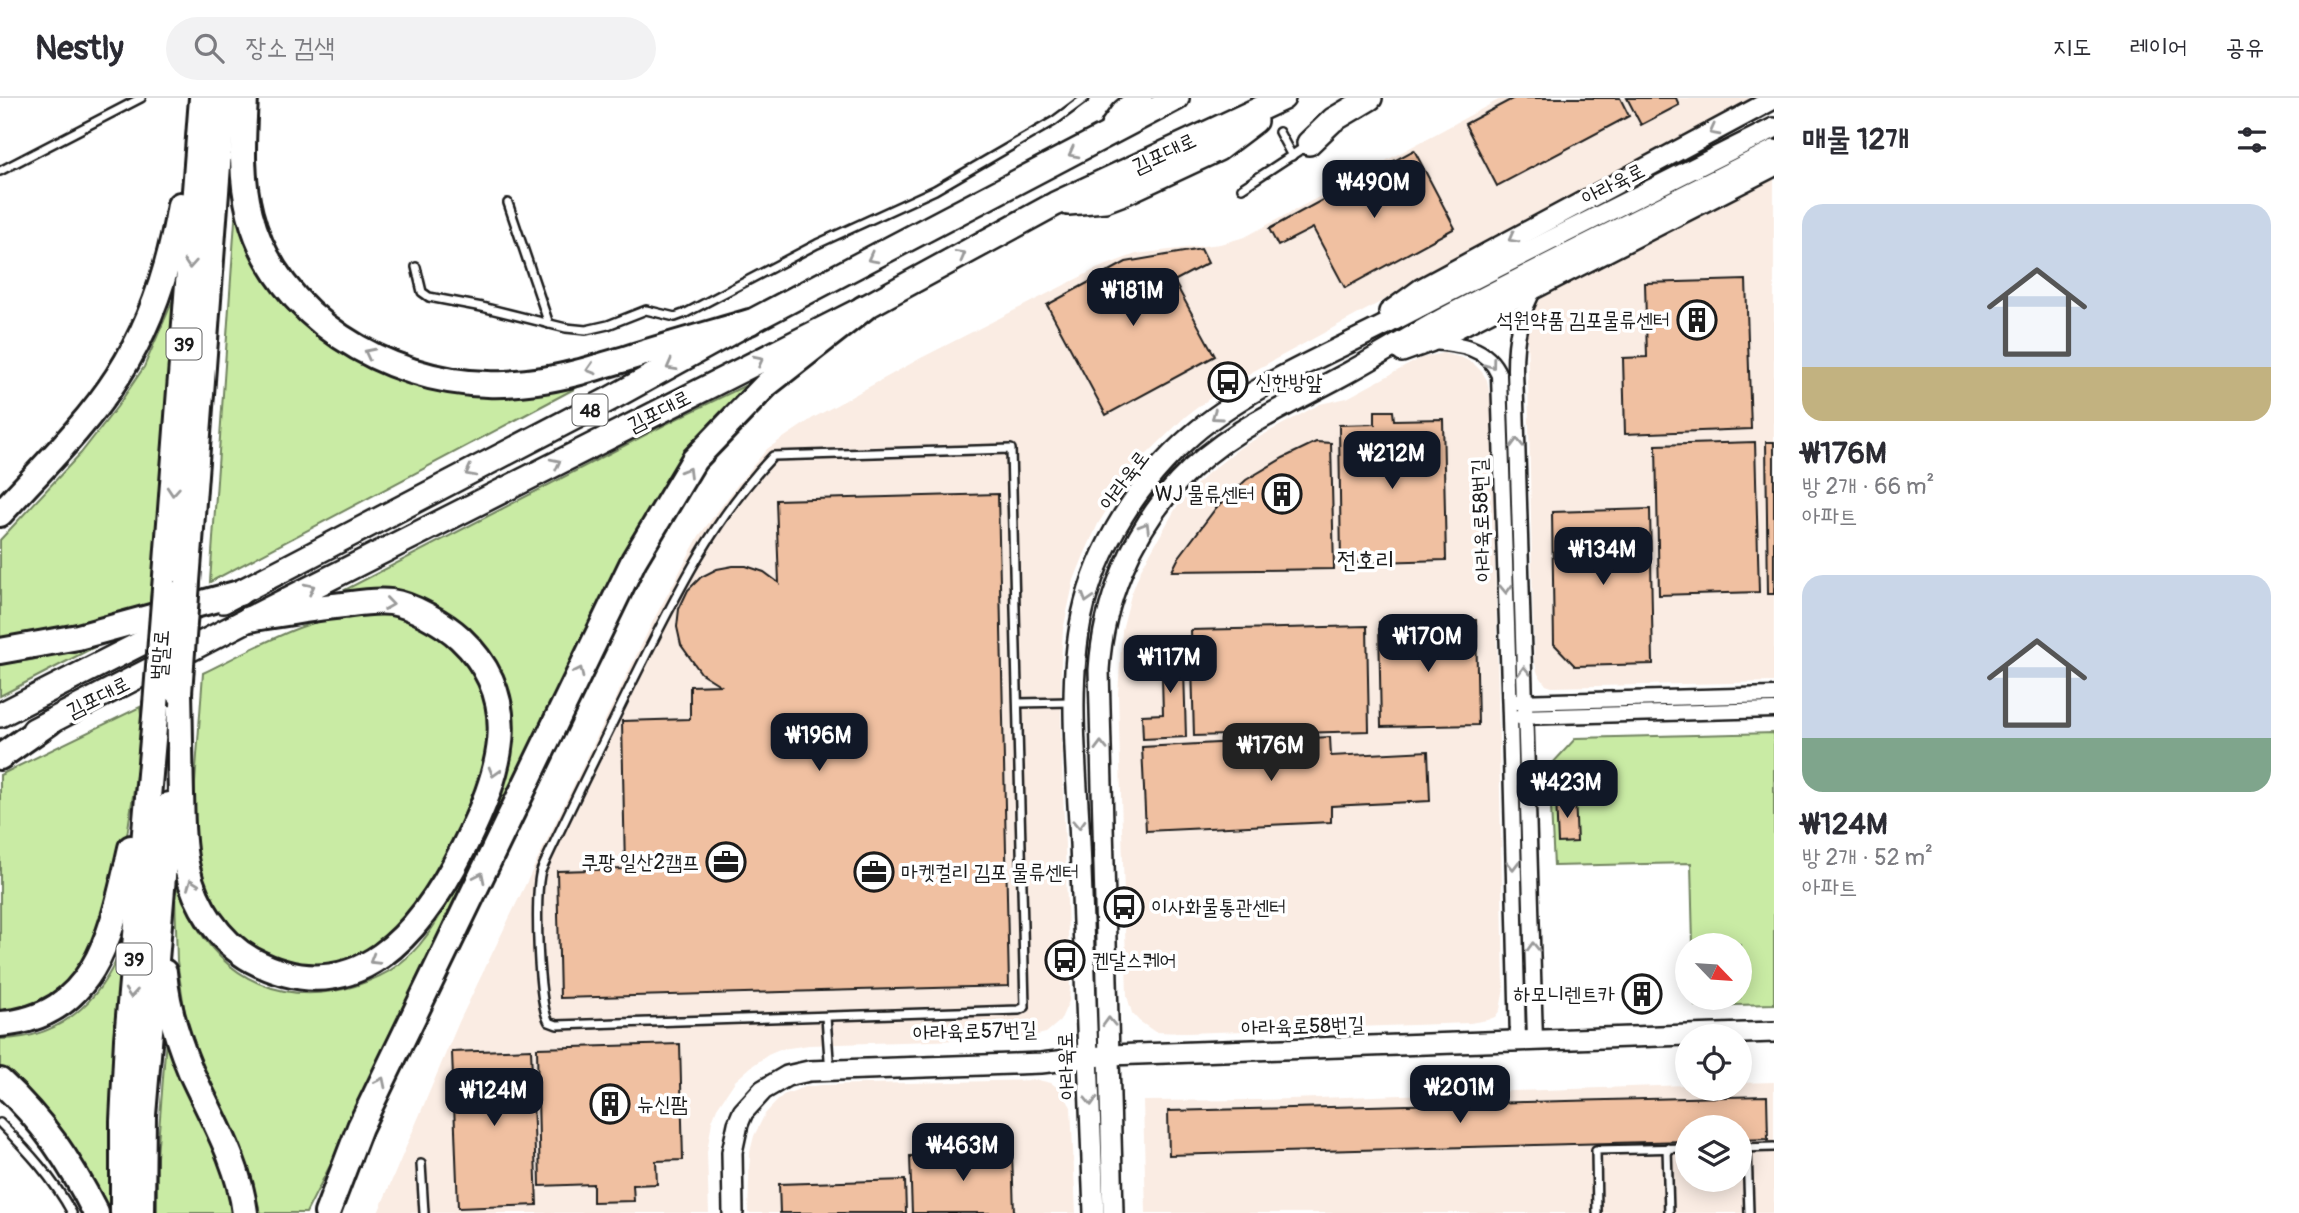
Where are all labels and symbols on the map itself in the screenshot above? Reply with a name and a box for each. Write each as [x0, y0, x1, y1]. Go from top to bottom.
one-way arrow [1709, 123, 1721, 136]
street label: 김포대로 [1128, 127, 1201, 180]
one-way arrow [1068, 145, 1080, 158]
street label: 아라육로 [1577, 157, 1649, 212]
pin: ₩490M [1325, 160, 1423, 220]
one-way arrow [1508, 230, 1520, 244]
one-way arrow [867, 250, 879, 264]
one-way arrow [954, 250, 966, 263]
one-way arrow [183, 259, 198, 270]
pin: ₩181M [1084, 268, 1182, 328]
building icon: 석원약품 김포물류센터 [1676, 299, 1718, 341]
place label: 석원약품 김포물류센터 [1496, 307, 1670, 334]
road number: 39 [166, 328, 202, 360]
one-way arrow [364, 348, 376, 362]
one-way arrow [752, 355, 764, 369]
one-way arrow [666, 357, 678, 371]
one-way arrow [1483, 357, 1495, 369]
one-way arrow [585, 360, 597, 375]
bus stop icon: 신한방앞 [1207, 361, 1249, 403]
place label: 신한방앞 [1255, 369, 1323, 396]
street label: 김포대로 [623, 384, 695, 439]
road number: 48 [572, 394, 608, 426]
one-way arrow [1211, 408, 1224, 421]
pin: ₩212M [1343, 432, 1441, 491]
one-way arrow [1509, 438, 1525, 448]
street label: 아라육로 [1093, 445, 1156, 515]
one-way arrow [549, 458, 562, 472]
street label: 아라육로58번길 [1466, 458, 1497, 582]
one-way arrow [465, 464, 477, 478]
one-way arrow [679, 467, 692, 480]
building icon: WJ 물류센터 [1261, 473, 1303, 515]
place label: WJ 물류센터 [1155, 481, 1255, 508]
one-way arrow [166, 485, 181, 496]
one-way arrow [1137, 522, 1150, 535]
pin: ₩134M [1554, 528, 1652, 587]
district label: 전호리 [1337, 546, 1395, 575]
one-way arrow [303, 583, 315, 597]
one-way arrow [1498, 584, 1513, 595]
one-way arrow [1080, 592, 1095, 604]
one-way arrow [383, 596, 395, 611]
pin: ₩170M [1379, 614, 1477, 674]
street label: 벌말로 [145, 629, 176, 681]
pin: ₩117M [1121, 636, 1219, 695]
one-way arrow [1516, 665, 1532, 675]
one-way arrow [571, 667, 585, 680]
street label: 김포대로 [62, 670, 134, 725]
pin: ₩196M [770, 714, 868, 773]
pin: ₩176M [1222, 724, 1320, 783]
one-way arrow [1093, 740, 1109, 751]
pin: ₩423M [1518, 760, 1616, 820]
one-way arrow [488, 766, 503, 778]
one-way arrow [1071, 819, 1086, 830]
office icon: 쿠팡 일산2캠프 [705, 841, 747, 883]
place label: 쿠팡 일산2캠프 [581, 849, 699, 876]
office icon: 마켓컬리 김포 물류센터 [853, 851, 895, 893]
place label: 마켓컬리 김포 물류센터 [901, 859, 1079, 886]
one-way arrow [1506, 860, 1521, 871]
one-way arrow [472, 872, 486, 884]
one-way arrow [187, 879, 201, 891]
bus stop icon: 이사화물통관센터 [1103, 886, 1145, 928]
place label: 이사화물통관센터 [1151, 894, 1286, 921]
north arrow [1675, 933, 1752, 1010]
bus stop icon: 켄달스퀘어 [1044, 939, 1086, 981]
one-way arrow [1525, 941, 1540, 952]
road number: 39 [116, 944, 152, 974]
place label: 켄달스퀘어 [1092, 947, 1177, 974]
one-way arrow [369, 951, 382, 964]
building icon: 하모니렌트카 [1621, 973, 1663, 1015]
place label: 하모니렌트카 [1514, 981, 1615, 1008]
one-way arrow [124, 987, 139, 998]
street label: 아라육로58번길 [1241, 1011, 1365, 1042]
street label: 아라육로57번길 [913, 1016, 1037, 1047]
one-way arrow [1101, 1017, 1116, 1028]
street label: 아라육로 [1052, 1032, 1081, 1100]
pin: ₩201M [1411, 1066, 1509, 1125]
pin: ₩124M [445, 1068, 543, 1128]
one-way arrow [373, 1077, 387, 1089]
building icon: 뉴신팜 [589, 1083, 631, 1125]
place label: 뉴신팜 [637, 1091, 688, 1118]
one-way arrow [1083, 1095, 1098, 1106]
pin: ₩463M [914, 1124, 1012, 1183]

